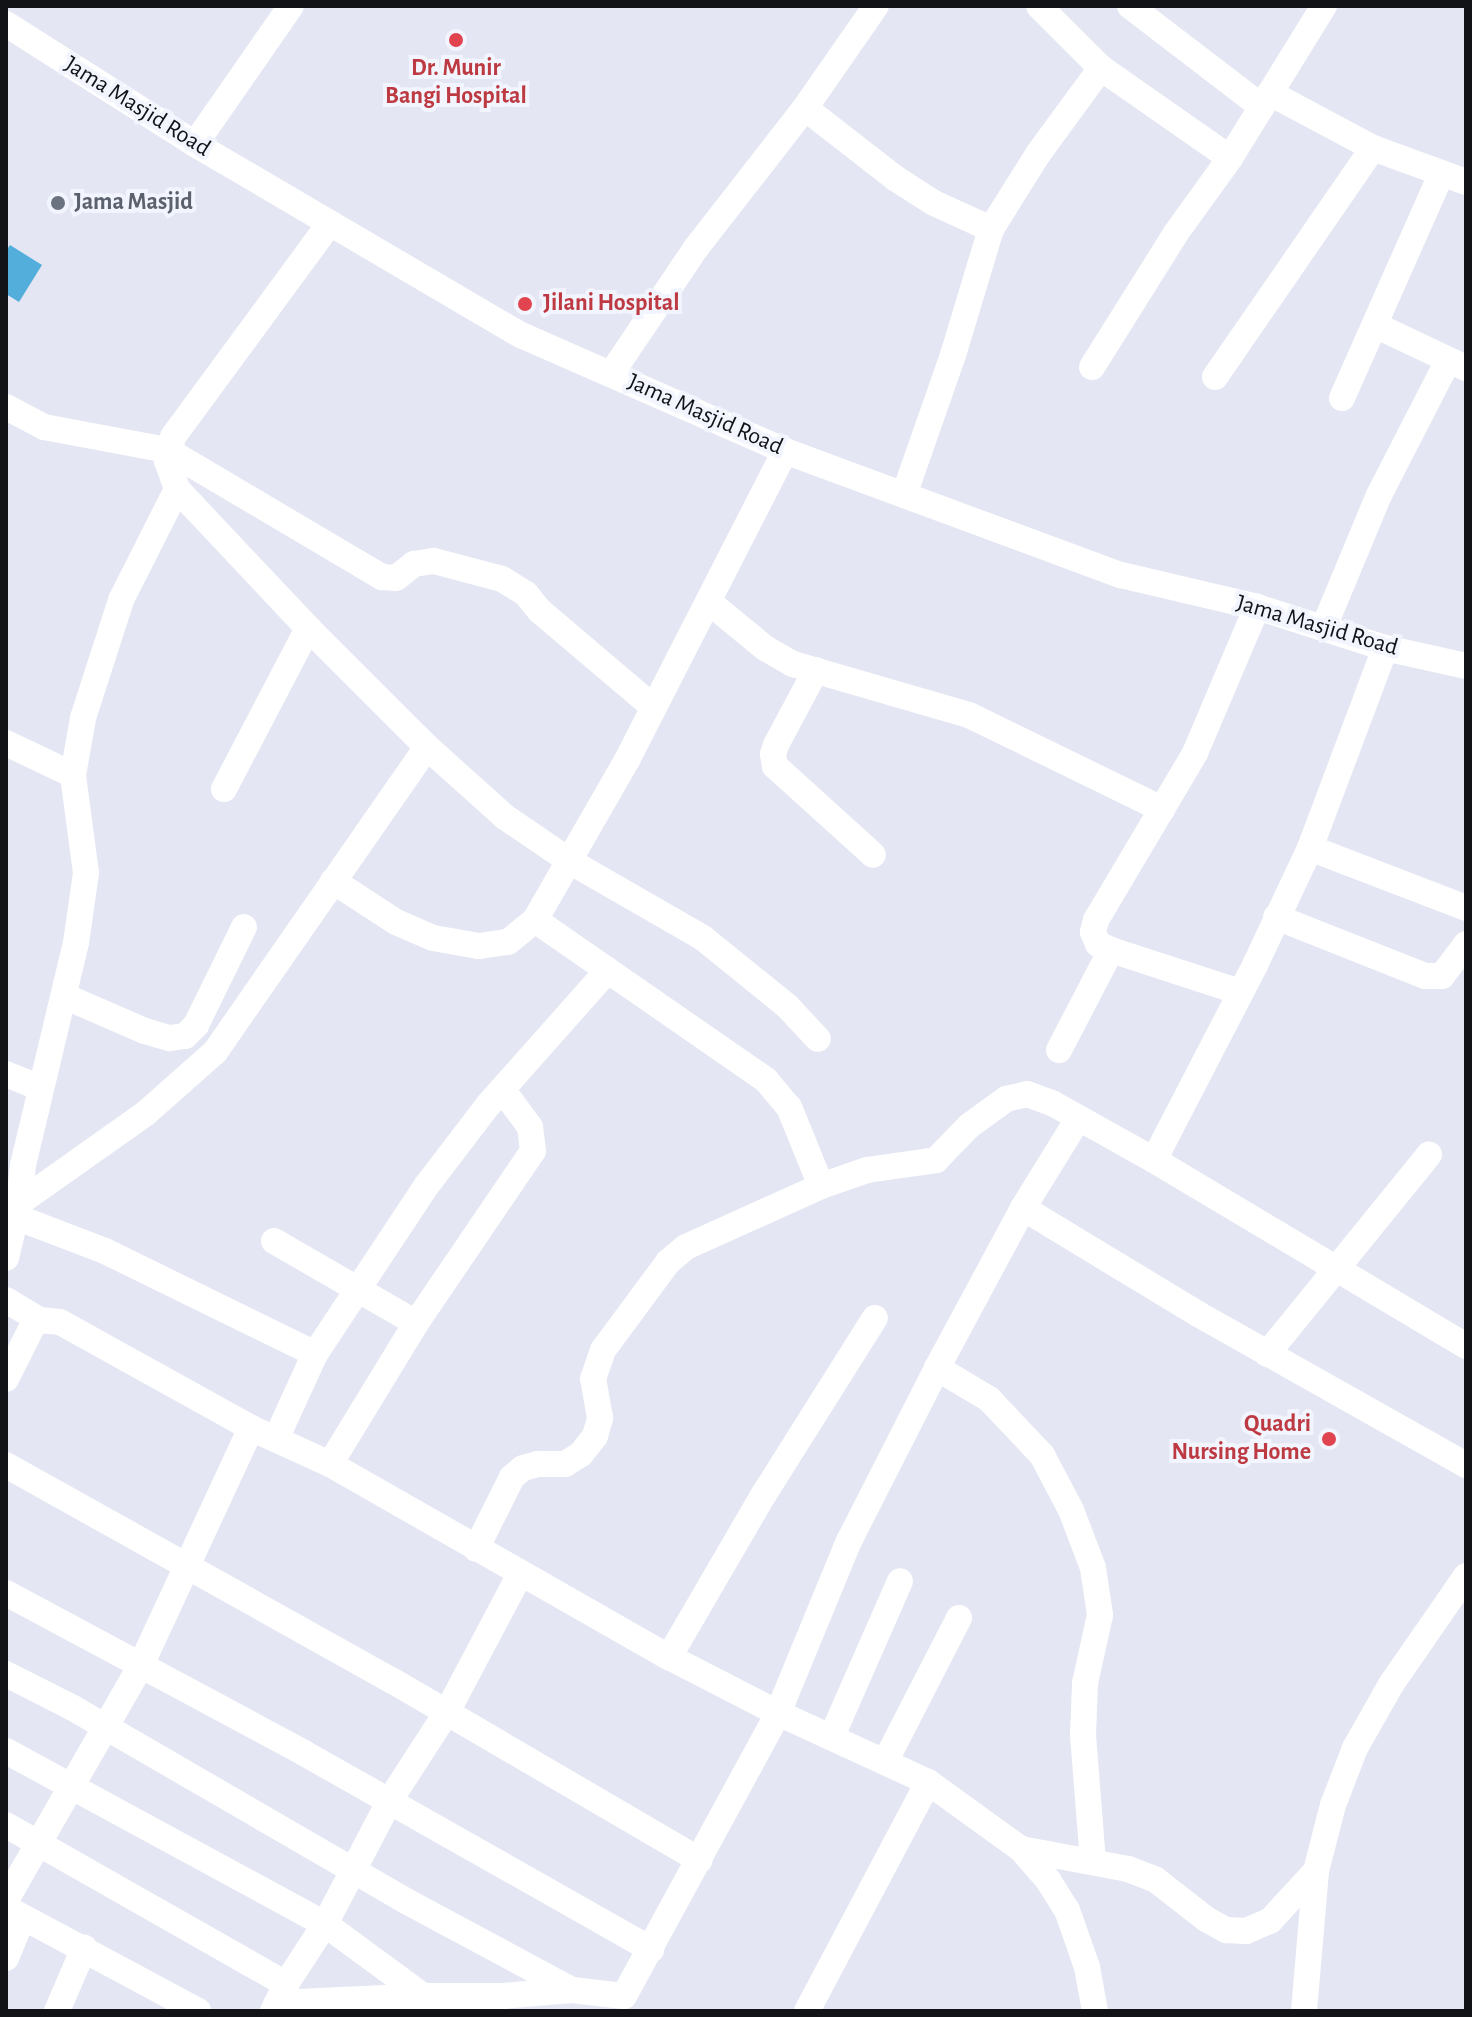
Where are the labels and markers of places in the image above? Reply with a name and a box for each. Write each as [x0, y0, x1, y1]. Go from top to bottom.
marker: Dr. Munir Bangi Hospital [445, 29, 467, 51]
place label: Dr. Munir Bangi Hospital [385, 55, 527, 111]
place label: Jama Masjid [74, 189, 193, 217]
marker: Jama Masjid [49, 194, 67, 212]
place label: Jilani Hospital [543, 290, 680, 318]
marker: Jilani Hospital [514, 293, 536, 315]
place label: Quadri Nursing Home [1171, 1411, 1311, 1467]
marker: Quadri Nursing Home [1318, 1428, 1340, 1450]

